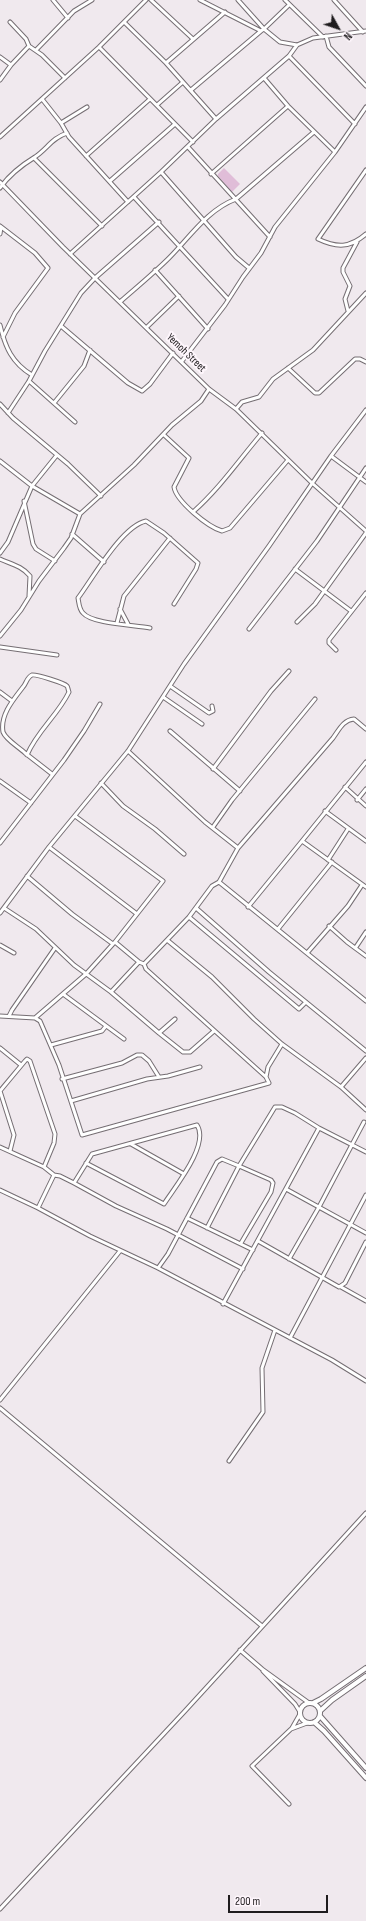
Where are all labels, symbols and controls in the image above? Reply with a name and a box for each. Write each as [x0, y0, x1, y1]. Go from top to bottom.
north arrow [318, 8, 358, 48]
text: N [341, 30, 354, 42]
street label: Yemoh Street [164, 331, 208, 375]
scale bar [230, 1887, 330, 1913]
text: 200 m [235, 1894, 260, 1909]

